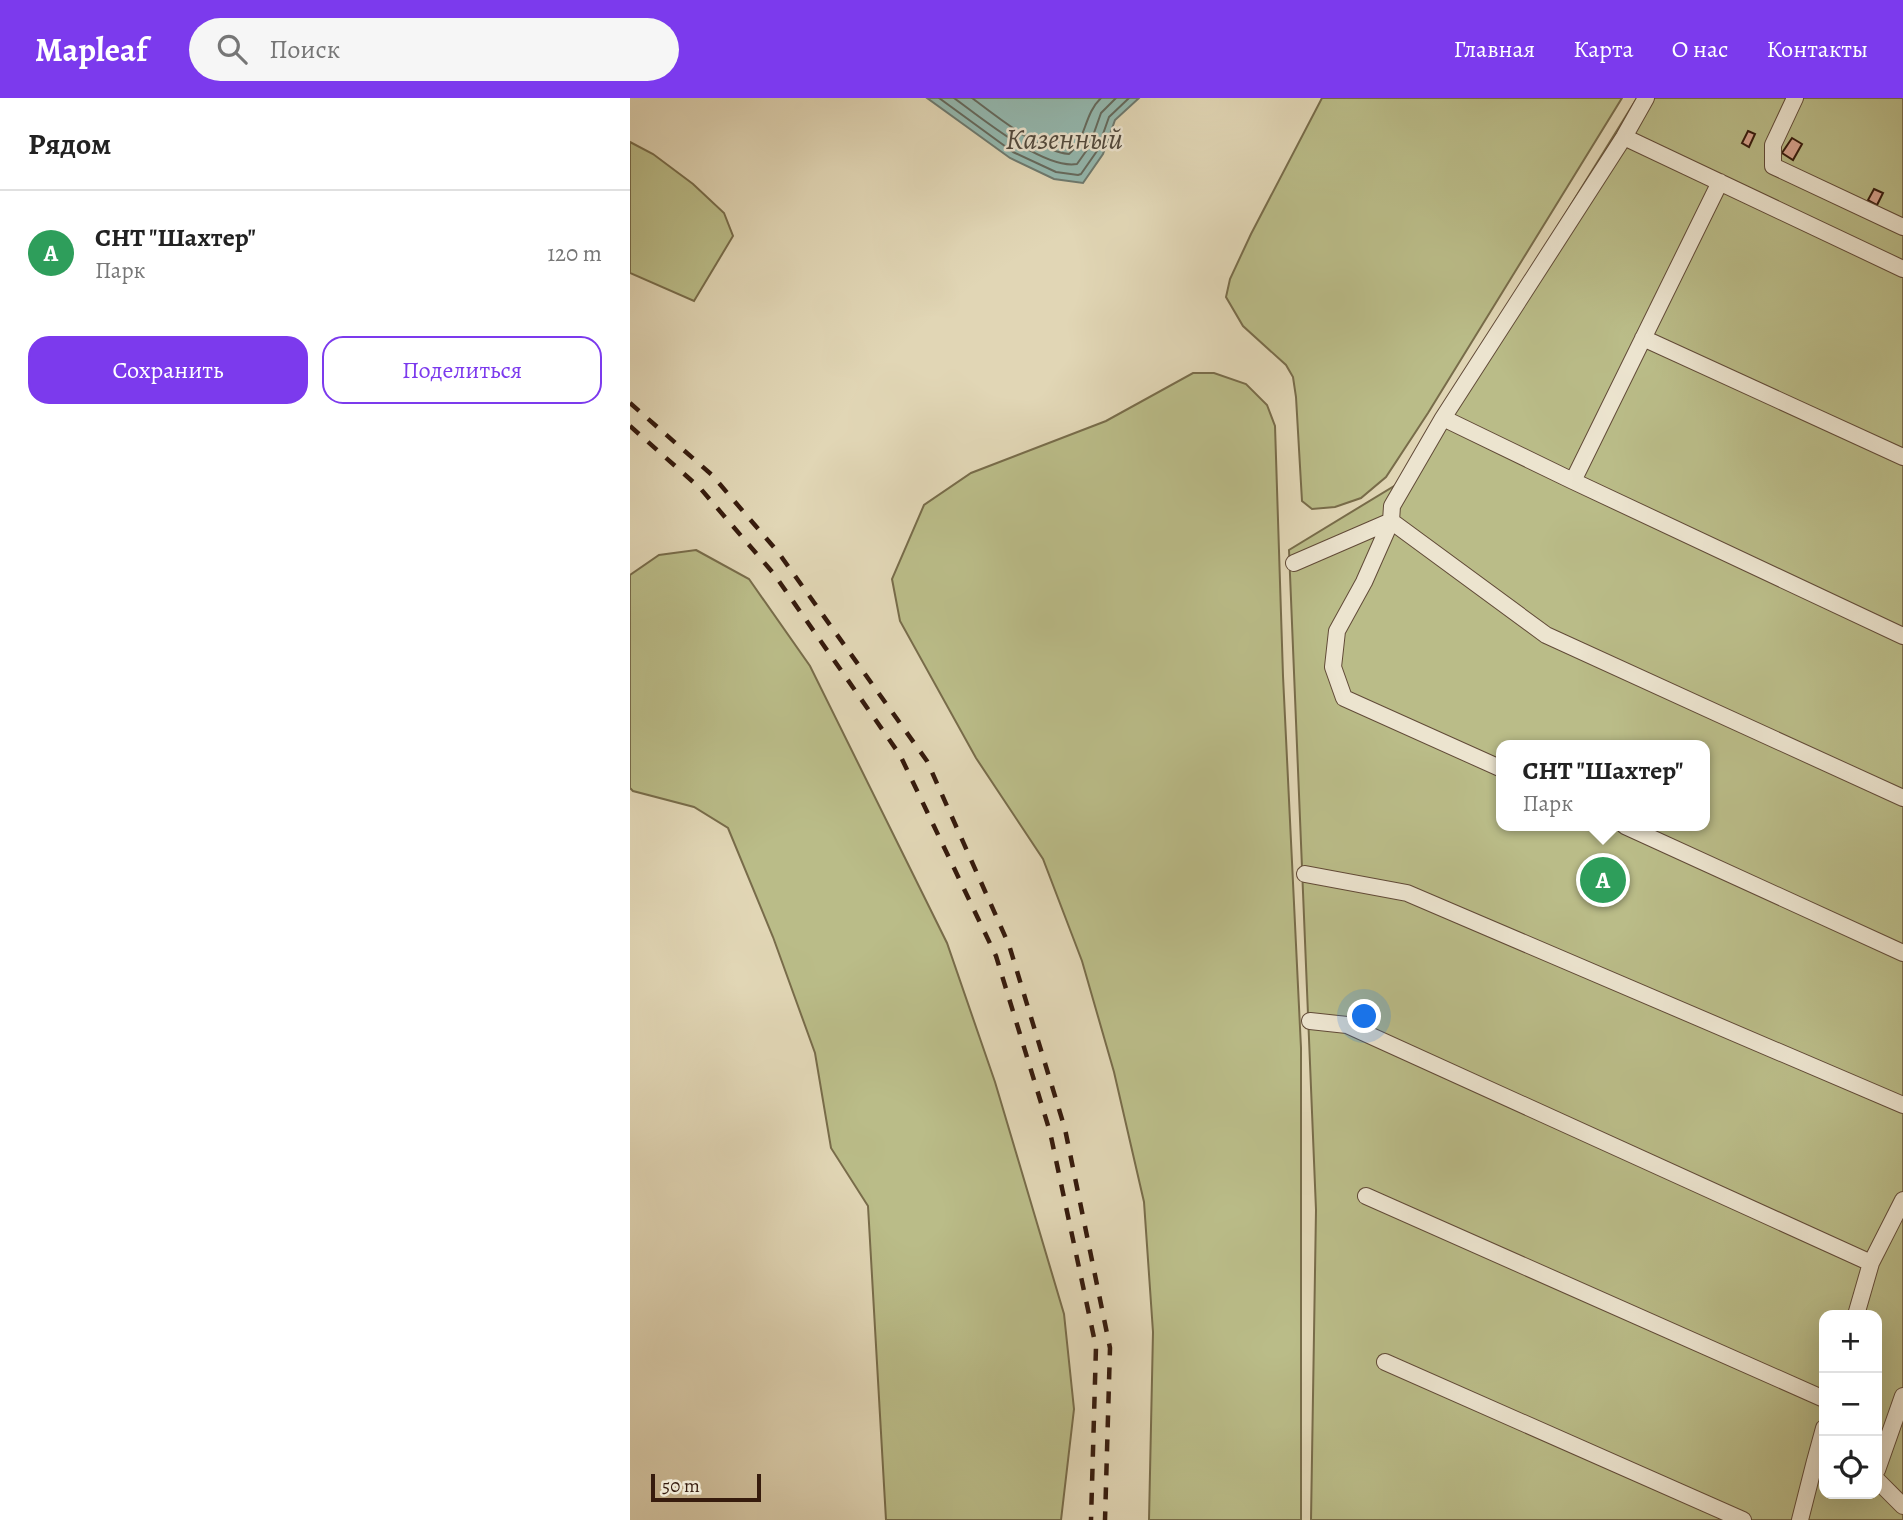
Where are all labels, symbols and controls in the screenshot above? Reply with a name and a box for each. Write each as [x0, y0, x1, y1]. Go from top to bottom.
search box [189, 18, 679, 81]
text: Mapleaf [35, 27, 147, 72]
icon: search [213, 30, 251, 68]
text: Поиск [269, 32, 340, 67]
text: Главная [1454, 33, 1535, 65]
text: Карта [1573, 33, 1634, 65]
text: О нас [1672, 33, 1728, 65]
text: Контакты [1766, 33, 1868, 65]
water label: Казенный [1005, 119, 1123, 159]
text: Рядом [28, 124, 111, 164]
text: СНТ "Шахтер" [95, 220, 256, 255]
text: A [44, 238, 58, 269]
text: 120 m [547, 238, 602, 269]
text: Парк [95, 255, 146, 286]
button: Сохранить [28, 336, 308, 404]
button: Поделиться [322, 336, 602, 404]
popup [1496, 740, 1710, 831]
text: СНТ "Шахтер" [1523, 753, 1683, 788]
text: Парк [1523, 788, 1573, 819]
pin: A [1580, 854, 1626, 906]
your location [1347, 999, 1381, 1033]
map controls [1819, 1310, 1882, 1499]
button: + [1819, 1310, 1882, 1373]
button: − [1819, 1373, 1882, 1436]
button: locate [1819, 1436, 1882, 1499]
scale bar [651, 1471, 761, 1503]
text: 50 m [662, 1473, 700, 1499]

